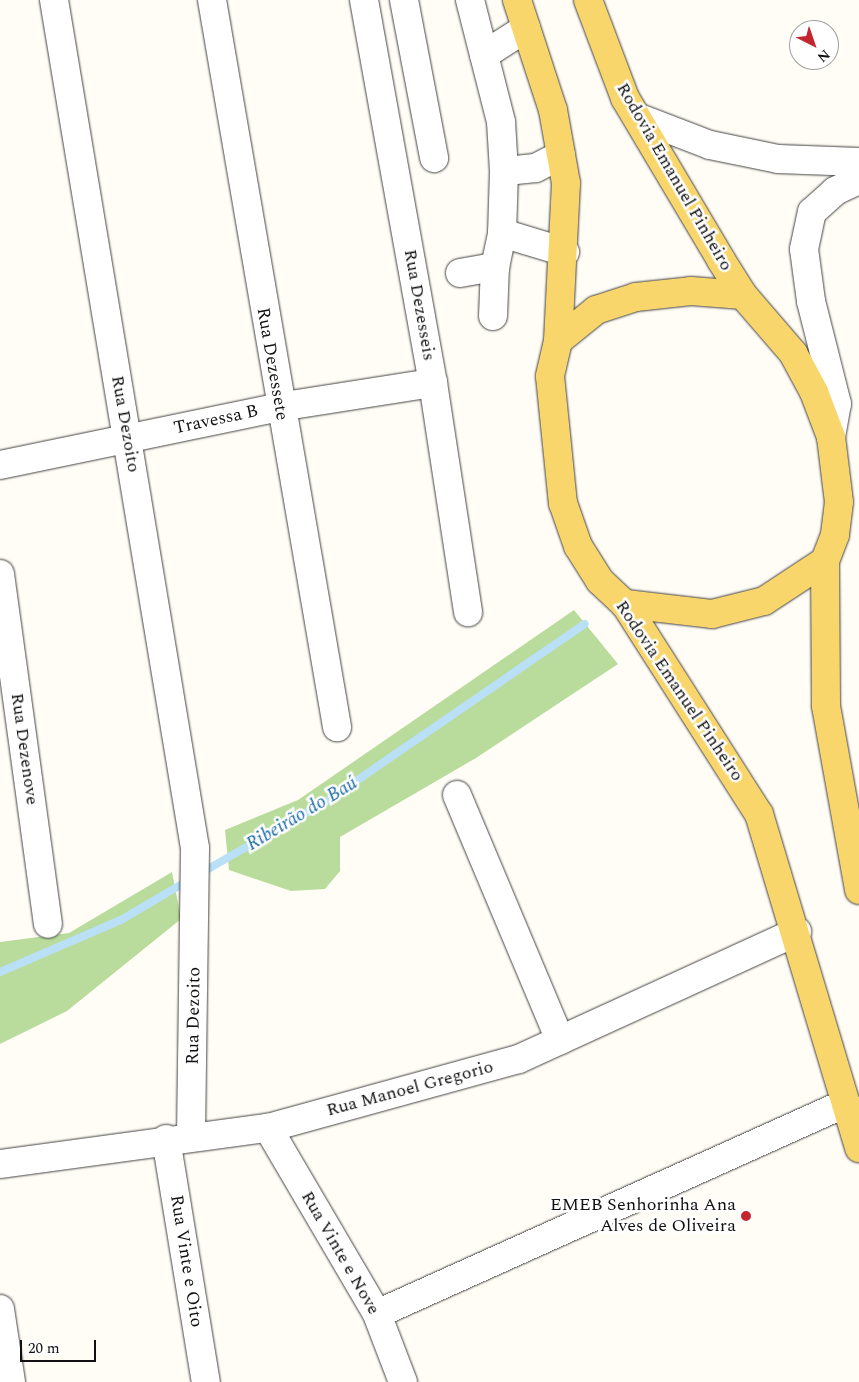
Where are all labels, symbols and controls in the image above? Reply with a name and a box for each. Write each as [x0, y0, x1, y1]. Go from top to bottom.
north arrow [789, 20, 839, 70]
text: N [812, 44, 835, 68]
street label: Rodovia Emanuel Pinheiro [611, 79, 737, 275]
street label: Rua Dezesseis [399, 248, 439, 362]
street label: Rua Dezessete [251, 306, 293, 422]
street label: Rua Dezoito [106, 374, 144, 474]
street label: Travessa B [172, 401, 260, 439]
street label: Rodovia Emanuel Pinheiro [610, 597, 748, 785]
street label: Rua Dezenove [5, 692, 43, 806]
water label: Ribeirão do Baú [242, 772, 362, 856]
street label: Rua Dezoito [182, 967, 206, 1065]
street label: Rua Manoel Gregorio [324, 1056, 496, 1122]
street label: Rua Vinte e Nove [296, 1187, 384, 1319]
street label: Rua Vinte e Oito [165, 1193, 207, 1329]
place label: EMEB Senhorinha Ana Alves de Oliveira [550, 1195, 736, 1238]
marker: EMEB Senhorinha Ana Alves de Oliveira [740, 1210, 752, 1222]
scale bar [22, 1330, 99, 1362]
text: 20 m [28, 1337, 60, 1360]

